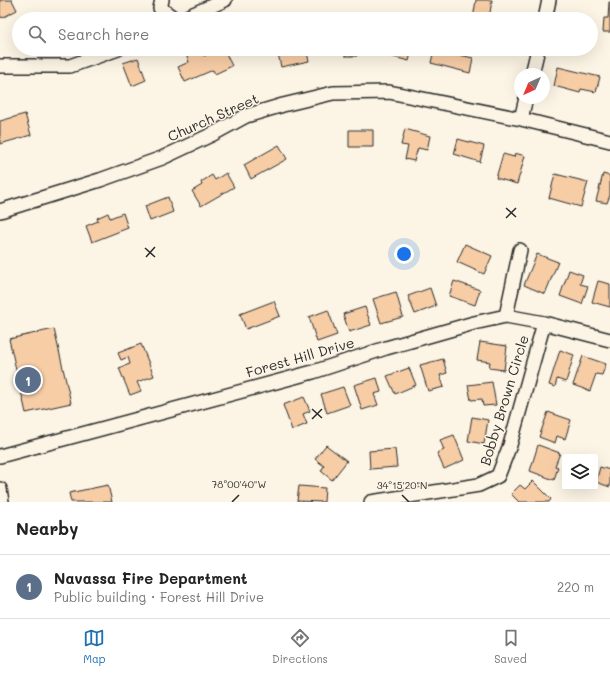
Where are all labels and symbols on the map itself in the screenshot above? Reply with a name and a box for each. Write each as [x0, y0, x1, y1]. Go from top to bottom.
north arrow [514, 68, 550, 104]
street label: Church Street [164, 88, 262, 146]
your location [394, 244, 414, 264]
street label: Forest Hill Drive [244, 332, 356, 382]
street label: Bobby Brown Circle [475, 332, 533, 468]
pin: 1 [15, 365, 41, 395]
text: 78°00'40"W [212, 477, 266, 491]
text: 34°15'20"N [377, 478, 427, 492]

